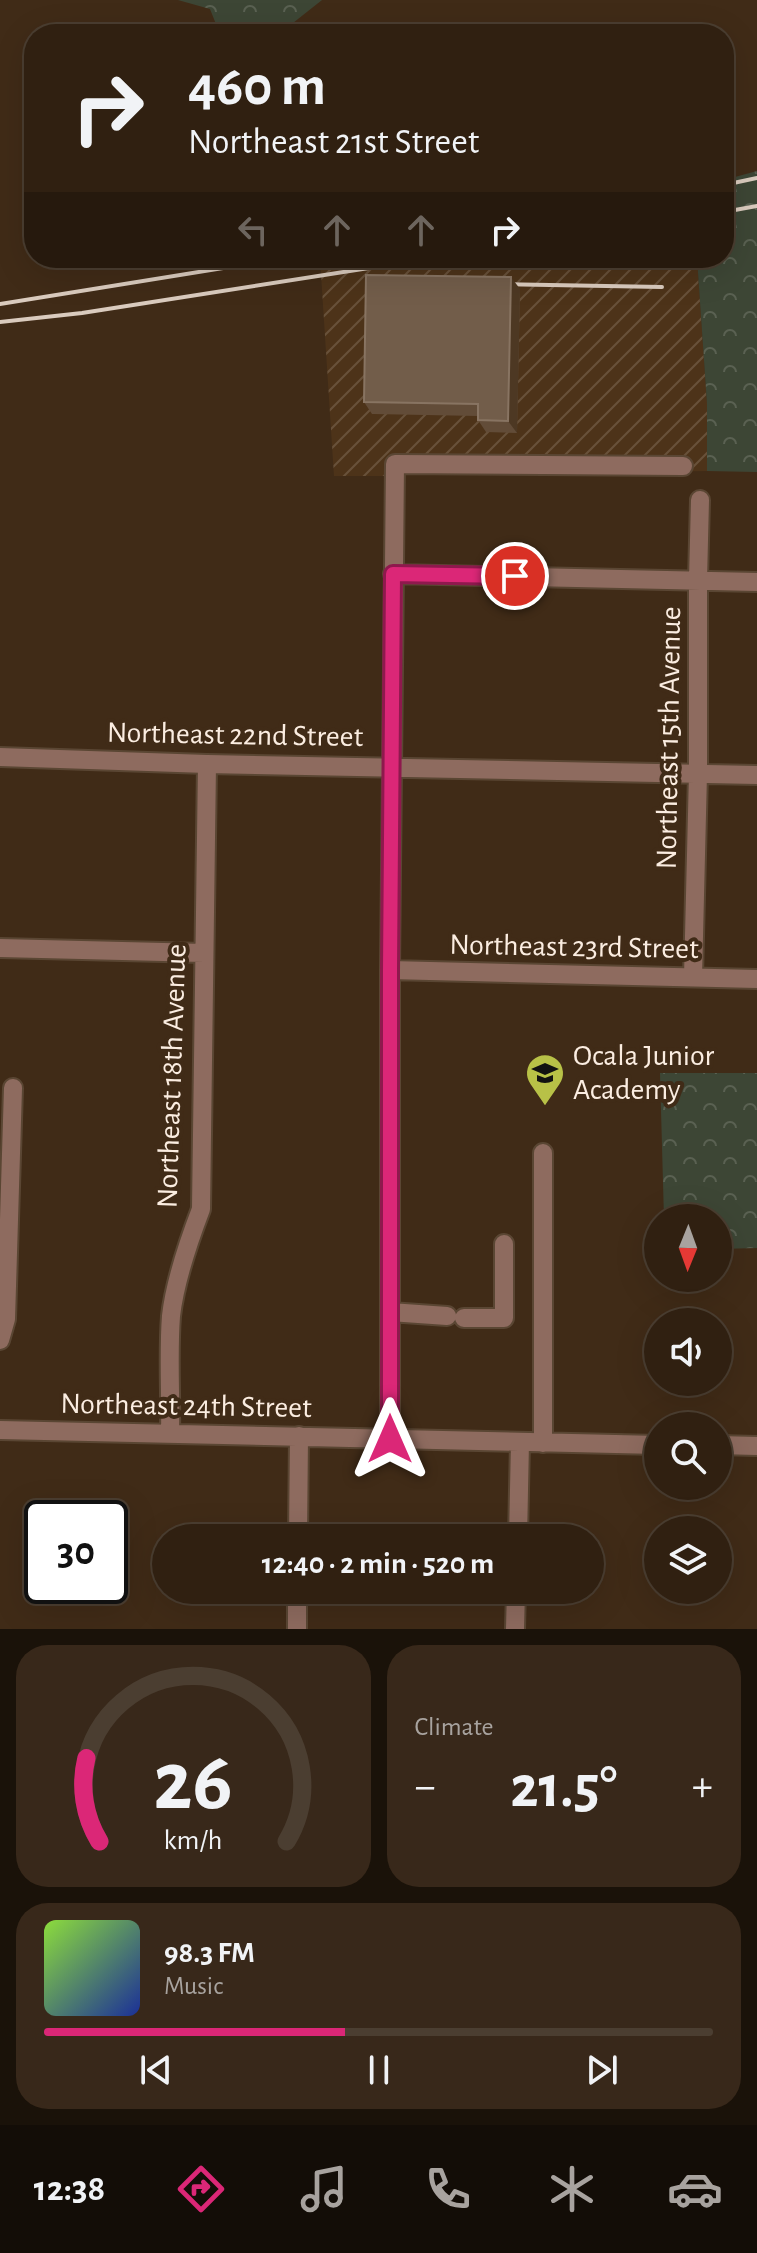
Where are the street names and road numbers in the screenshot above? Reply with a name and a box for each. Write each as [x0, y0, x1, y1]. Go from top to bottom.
street label: Northeast 15th Avenue [652, 606, 686, 870]
street label: Northeast 22nd Street [107, 718, 364, 752]
street label: Northeast 23rd Street [449, 930, 699, 964]
street label: Northeast 18th Avenue [152, 943, 192, 1209]
street label: Northeast 24th Street [60, 1389, 312, 1423]

